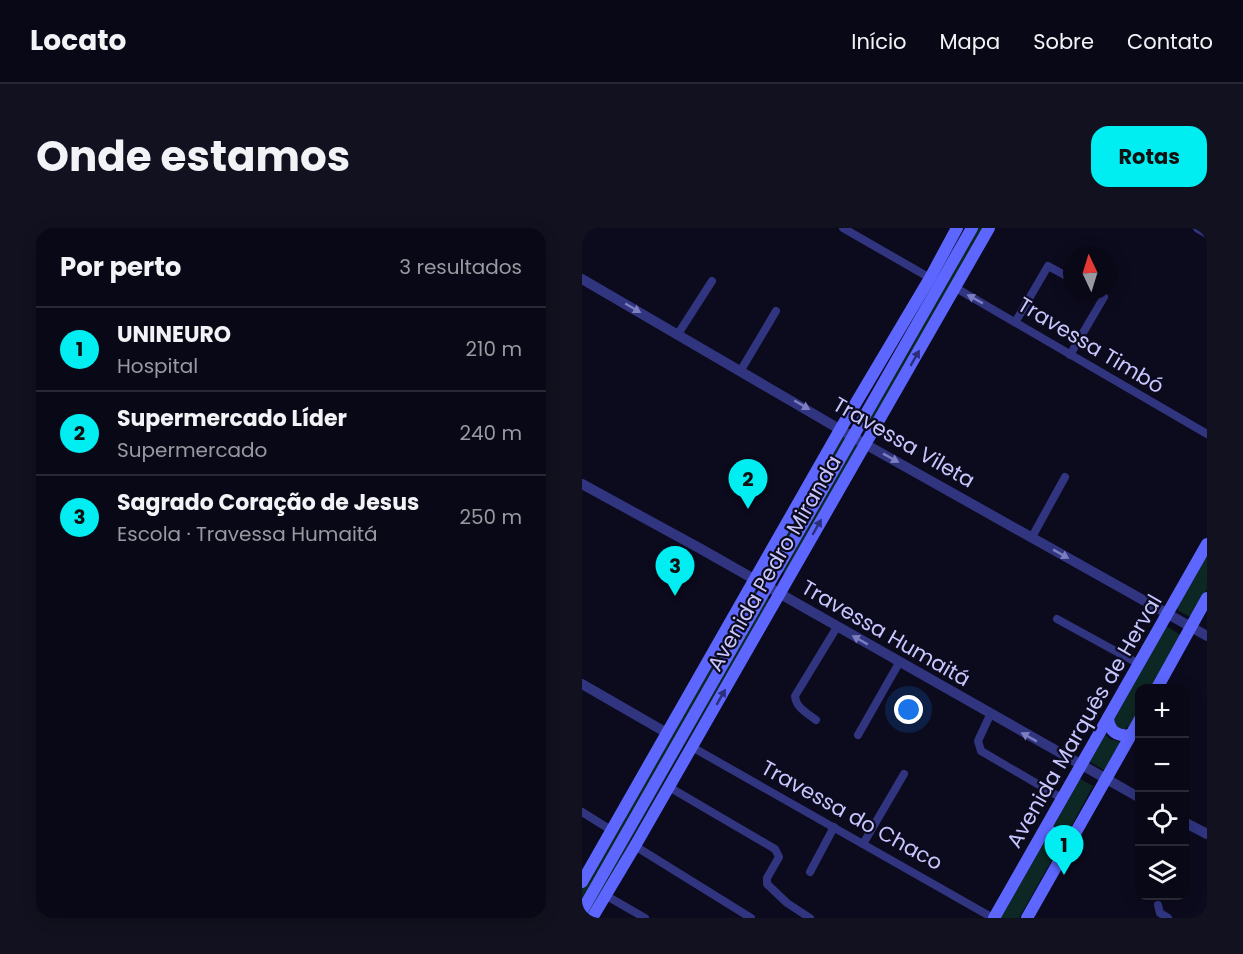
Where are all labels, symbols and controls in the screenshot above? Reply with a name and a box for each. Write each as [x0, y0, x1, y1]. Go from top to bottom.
text: Locato [30, 21, 126, 60]
text: Início [851, 27, 906, 56]
text: Mapa [939, 27, 1000, 56]
text: Sobre [1033, 27, 1094, 56]
text: Contato [1127, 27, 1213, 56]
button: Rotas [1091, 126, 1207, 187]
text: Onde estamos [36, 127, 350, 186]
north arrow [1063, 246, 1117, 300]
text: Por perto [60, 249, 181, 285]
text: 3 resultados [399, 253, 522, 281]
street label: Travessa Timbó [1013, 290, 1169, 400]
one-way arrow [967, 294, 984, 304]
one-way arrow [625, 303, 642, 313]
text: UNINEURO [117, 319, 231, 350]
text: 1 [76, 335, 83, 363]
text: 210 m [466, 335, 522, 363]
one-way arrow [909, 350, 920, 366]
text: Hospital [117, 352, 198, 380]
street label: Travessa Vileta [828, 390, 980, 494]
one-way arrow [794, 400, 810, 411]
text: Supermercado Líder [117, 403, 347, 434]
text: 2 [74, 419, 85, 447]
text: 240 m [459, 419, 522, 447]
text: Supermercado [117, 436, 267, 464]
street label: Avenida Pedro Miranda [700, 450, 848, 676]
one-way arrow [883, 453, 900, 463]
pin: 2 [728, 460, 768, 509]
text: Sagrado Coração de Jesus [117, 487, 419, 518]
text: 3 [73, 503, 86, 531]
text: 250 m [459, 503, 522, 531]
one-way arrow [812, 519, 823, 535]
text: Escola · Travessa Humaitá [117, 520, 378, 548]
pin: 3 [656, 546, 694, 596]
one-way arrow [1053, 549, 1070, 559]
street label: Travessa Humaitá [796, 573, 976, 693]
street label: Avenida Marquês de Herval [999, 589, 1169, 853]
one-way arrow [851, 635, 868, 645]
map controls [1135, 684, 1189, 900]
button: + [1135, 684, 1189, 738]
one-way arrow [715, 688, 725, 705]
your location [894, 695, 923, 724]
one-way arrow [1020, 732, 1037, 742]
button: − [1135, 738, 1189, 792]
street label: Travessa do Chaco [756, 753, 948, 877]
button: locate [1135, 792, 1189, 846]
pin: 1 [1044, 826, 1084, 875]
button: layers [1135, 846, 1189, 900]

